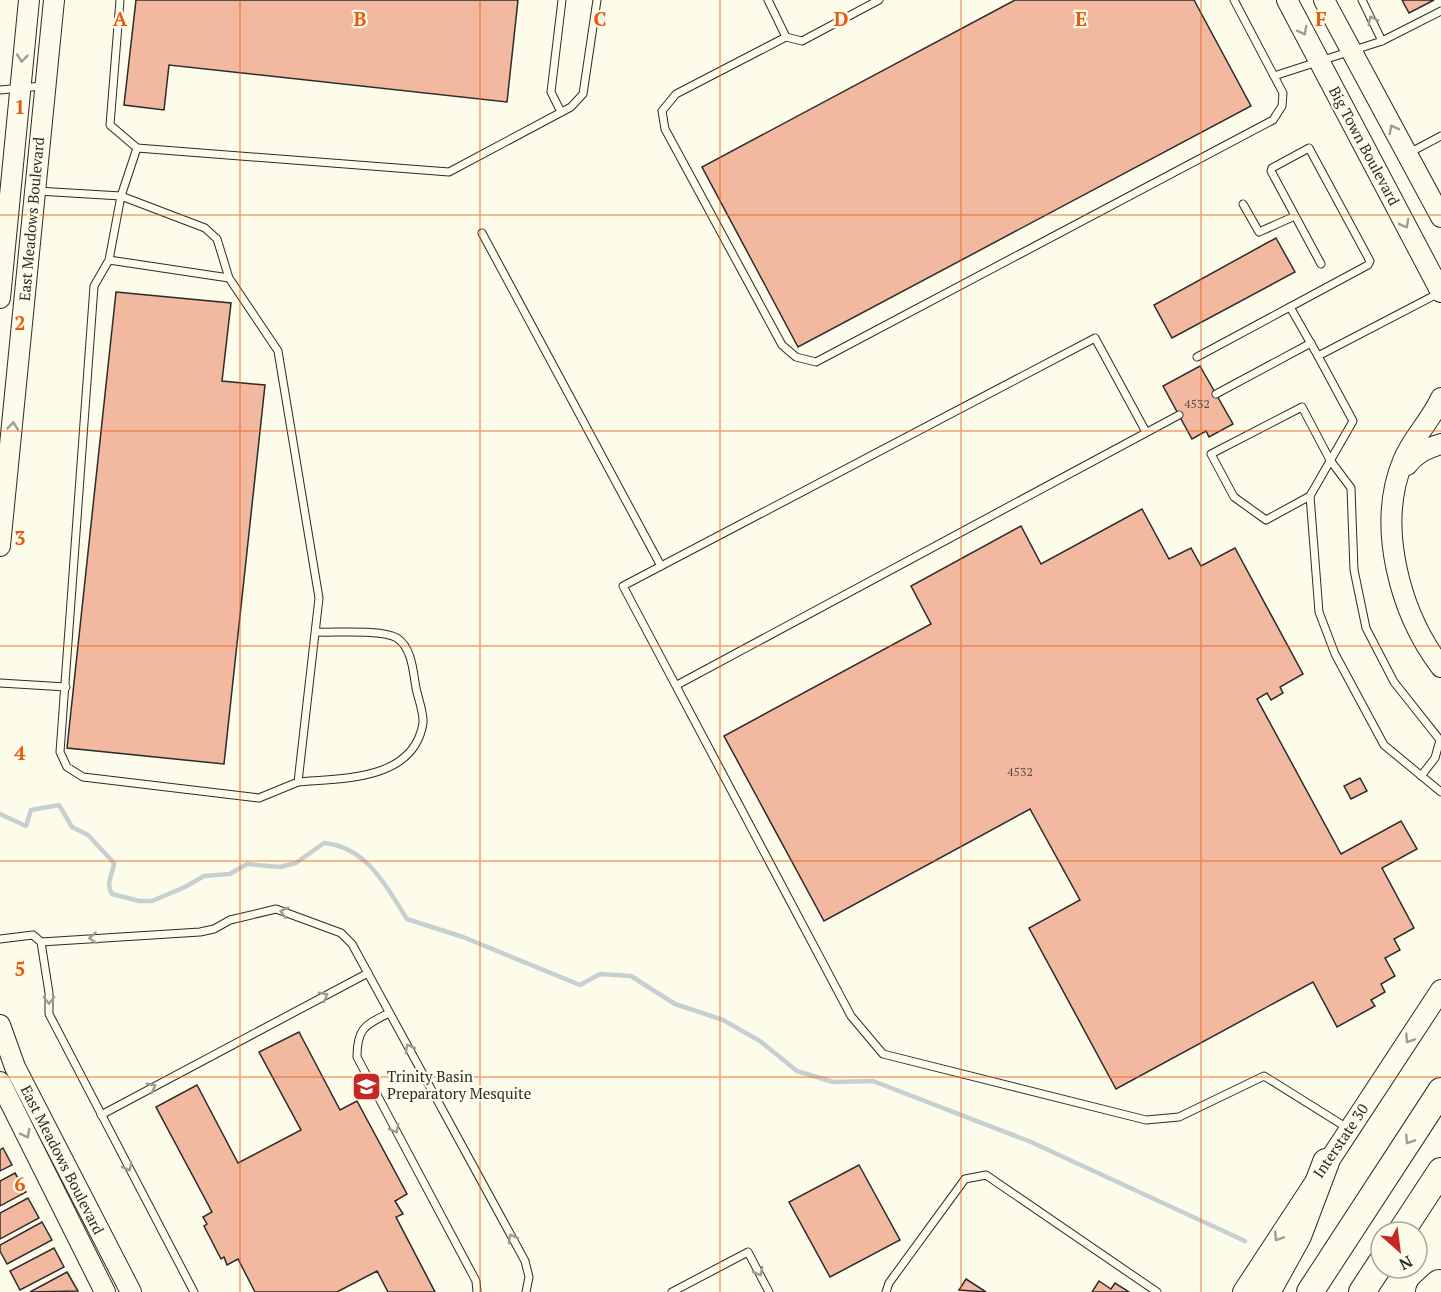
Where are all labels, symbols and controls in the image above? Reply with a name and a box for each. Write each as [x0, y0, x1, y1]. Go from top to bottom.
text: A [113, 5, 128, 32]
text: B [354, 5, 367, 32]
text: C [593, 5, 607, 32]
text: D [834, 5, 848, 32]
text: E [1075, 5, 1087, 32]
text: F [1315, 5, 1327, 32]
one-way arrow [1368, 16, 1380, 27]
one-way arrow [1296, 24, 1307, 35]
one-way arrow [16, 54, 29, 63]
street label: Big Town Boulevard [1325, 82, 1405, 209]
text: 1 [14, 93, 26, 120]
one-way arrow [1389, 124, 1400, 135]
street label: East Meadows Boulevard [14, 136, 48, 302]
one-way arrow [1398, 218, 1409, 229]
text: 2 [14, 309, 26, 336]
house number: 4532 [1184, 396, 1210, 411]
one-way arrow [6, 421, 19, 430]
text: 3 [14, 524, 26, 551]
text: 4 [14, 739, 26, 766]
house number: 4532 [1007, 764, 1033, 779]
one-way arrow [279, 907, 289, 920]
one-way arrow [89, 931, 98, 944]
text: 5 [14, 955, 26, 982]
one-way arrow [318, 992, 329, 1003]
one-way arrow [43, 995, 55, 1004]
one-way arrow [1405, 1032, 1416, 1043]
one-way arrow [405, 1044, 416, 1054]
place label: Trinity Basin Preparatory Mesquite [387, 1066, 531, 1103]
school or university icon: Trinity Basin Preparatory Mesquite [350, 1070, 382, 1102]
street label: East Meadows Boulevard [17, 1082, 109, 1238]
one-way arrow [146, 1083, 157, 1094]
street label: Interstate 30 [1308, 1099, 1372, 1181]
one-way arrow [388, 1122, 399, 1133]
one-way arrow [19, 1128, 31, 1139]
one-way arrow [1405, 1133, 1416, 1144]
one-way arrow [121, 1160, 132, 1171]
text: 6 [14, 1170, 26, 1197]
north arrow [1369, 1220, 1429, 1280]
one-way arrow [1274, 1231, 1286, 1241]
one-way arrow [508, 1233, 519, 1244]
text: N [1396, 1251, 1417, 1276]
one-way arrow [752, 1266, 763, 1276]

